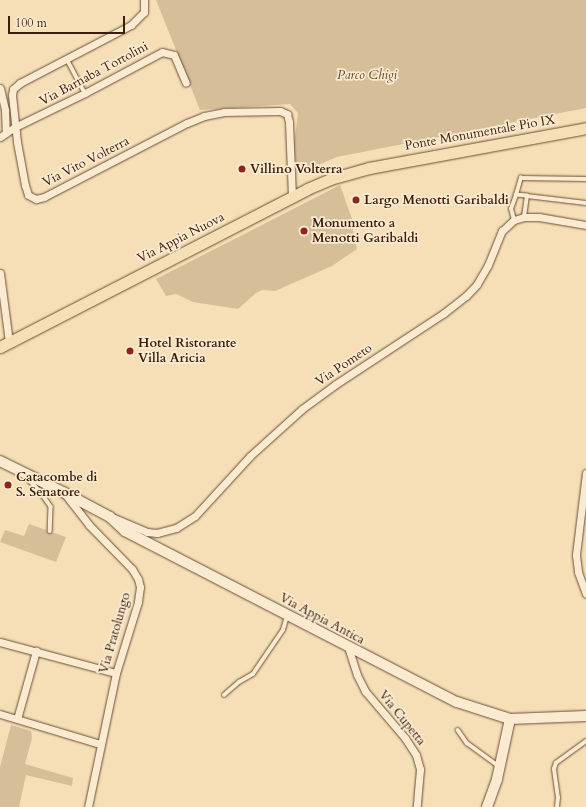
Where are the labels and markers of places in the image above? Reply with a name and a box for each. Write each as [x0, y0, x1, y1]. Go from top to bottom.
place label: Villino Volterra [250, 161, 342, 177]
marker: Villino Volterra [237, 164, 247, 174]
place label: Largo Menotti Garibaldi [364, 192, 509, 208]
marker: Largo Menotti Garibaldi [351, 195, 361, 205]
place label: Monumento a Menotti Garibaldi [312, 216, 418, 247]
marker: Monumento a Menotti Garibaldi [299, 226, 309, 236]
place label: Hotel Ristorante Villa Aricia [138, 336, 237, 367]
marker: Hotel Ristorante Villa Aricia [125, 346, 135, 356]
place label: Catacombe di S. Senatore [16, 470, 98, 501]
marker: Catacombe di S. Senatore [3, 480, 13, 490]

